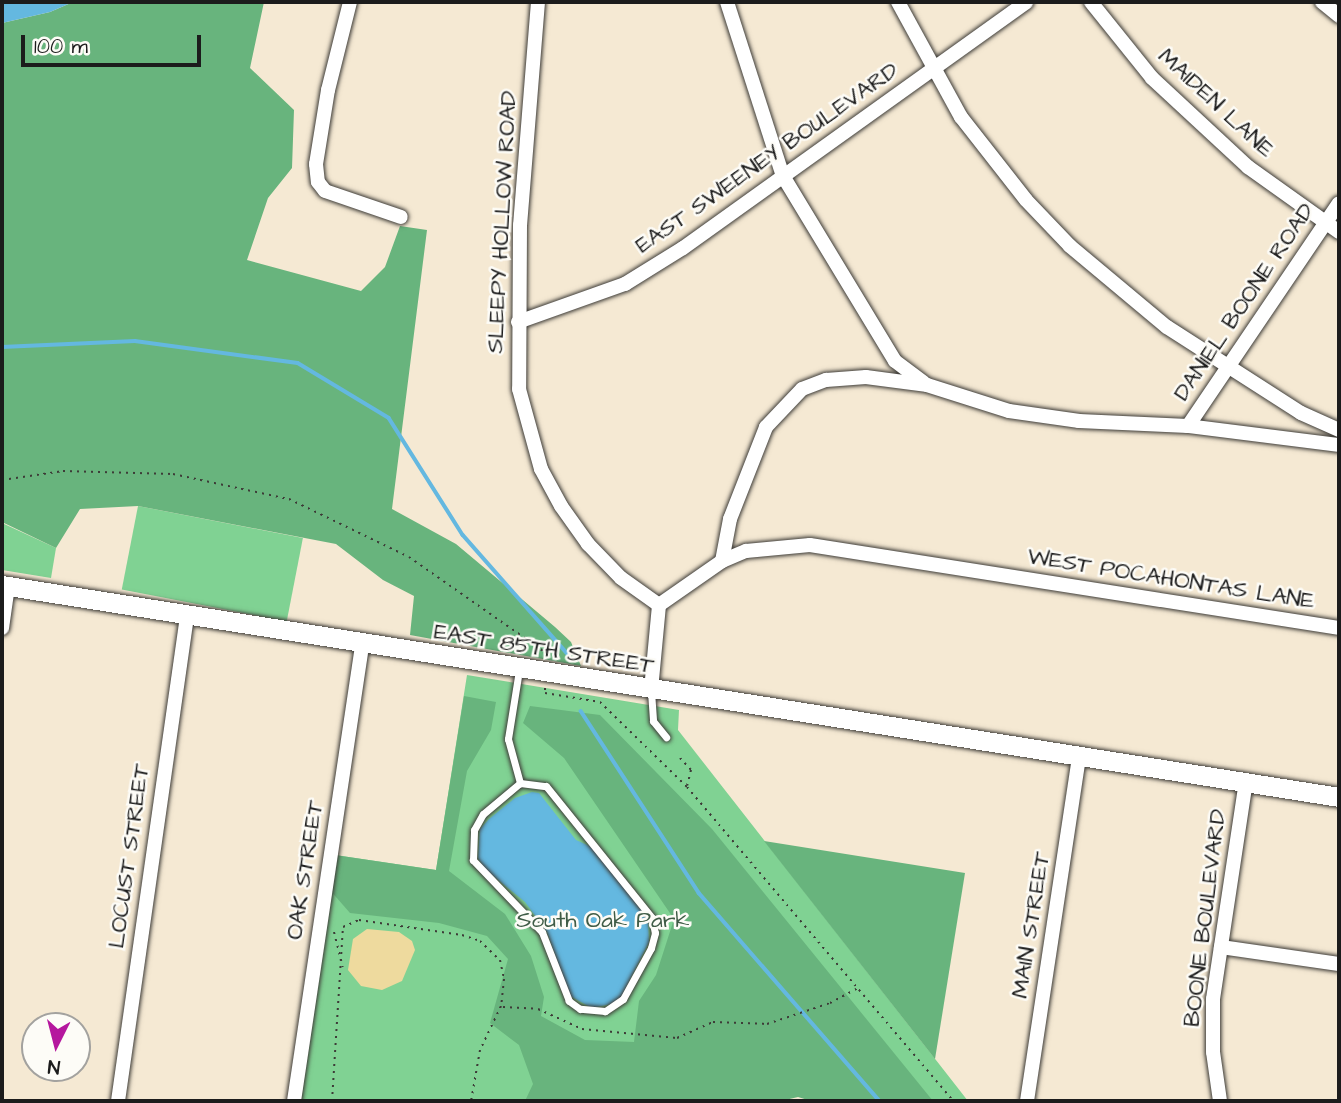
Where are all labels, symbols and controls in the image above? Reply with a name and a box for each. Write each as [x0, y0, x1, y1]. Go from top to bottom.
scale bar [24, 21, 205, 65]
text: 100 m [34, 32, 88, 61]
street label: MAIDEN LANE [1152, 42, 1280, 164]
street label: EAST SWEENEY BOULEVARD [630, 57, 904, 259]
street label: SLEEPY HOLLOW ROAD [481, 90, 523, 354]
street label: DANIEL BOONE ROAD [1168, 198, 1320, 406]
street label: WEST POCAHONTAS LANE [1026, 543, 1316, 615]
street label: EAST 85TH STREET [432, 618, 656, 680]
street label: LOCUST STREET [102, 762, 156, 950]
street label: OAK STREET [280, 799, 330, 941]
street label: BOONE BOULEVARD [1178, 808, 1232, 1028]
street label: MAIN STREET [1006, 850, 1056, 1000]
park label: South Oak Park [517, 906, 689, 934]
north arrow [21, 1012, 91, 1082]
text: N [47, 1052, 61, 1080]

